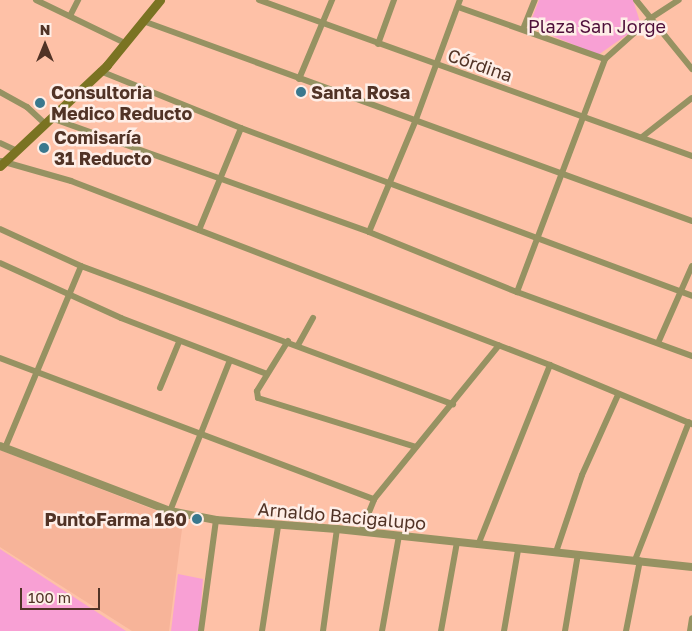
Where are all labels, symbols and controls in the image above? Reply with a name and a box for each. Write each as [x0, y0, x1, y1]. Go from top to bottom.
park label: Plaza San Jorge [528, 15, 666, 37]
north arrow [20, 20, 70, 70]
text: N [40, 21, 50, 38]
street label: Córdina [445, 44, 515, 86]
place label: Santa Rosa [311, 81, 410, 103]
place label: Consultoria Medico Reducto [51, 82, 192, 125]
marker: Santa Rosa [295, 86, 307, 98]
marker: Consultoria Medico Reducto [33, 96, 47, 110]
place label: Comisaría 31 Reducto [54, 127, 152, 170]
marker: Comisaría 31 Reducto [38, 142, 50, 154]
street label: Arnaldo Bacigalupo [257, 498, 427, 534]
place label: PuntoFarma 160 [44, 508, 187, 530]
marker: PuntoFarma 160 [191, 513, 203, 525]
scale bar [22, 578, 102, 610]
text: 100 m [28, 588, 71, 606]

